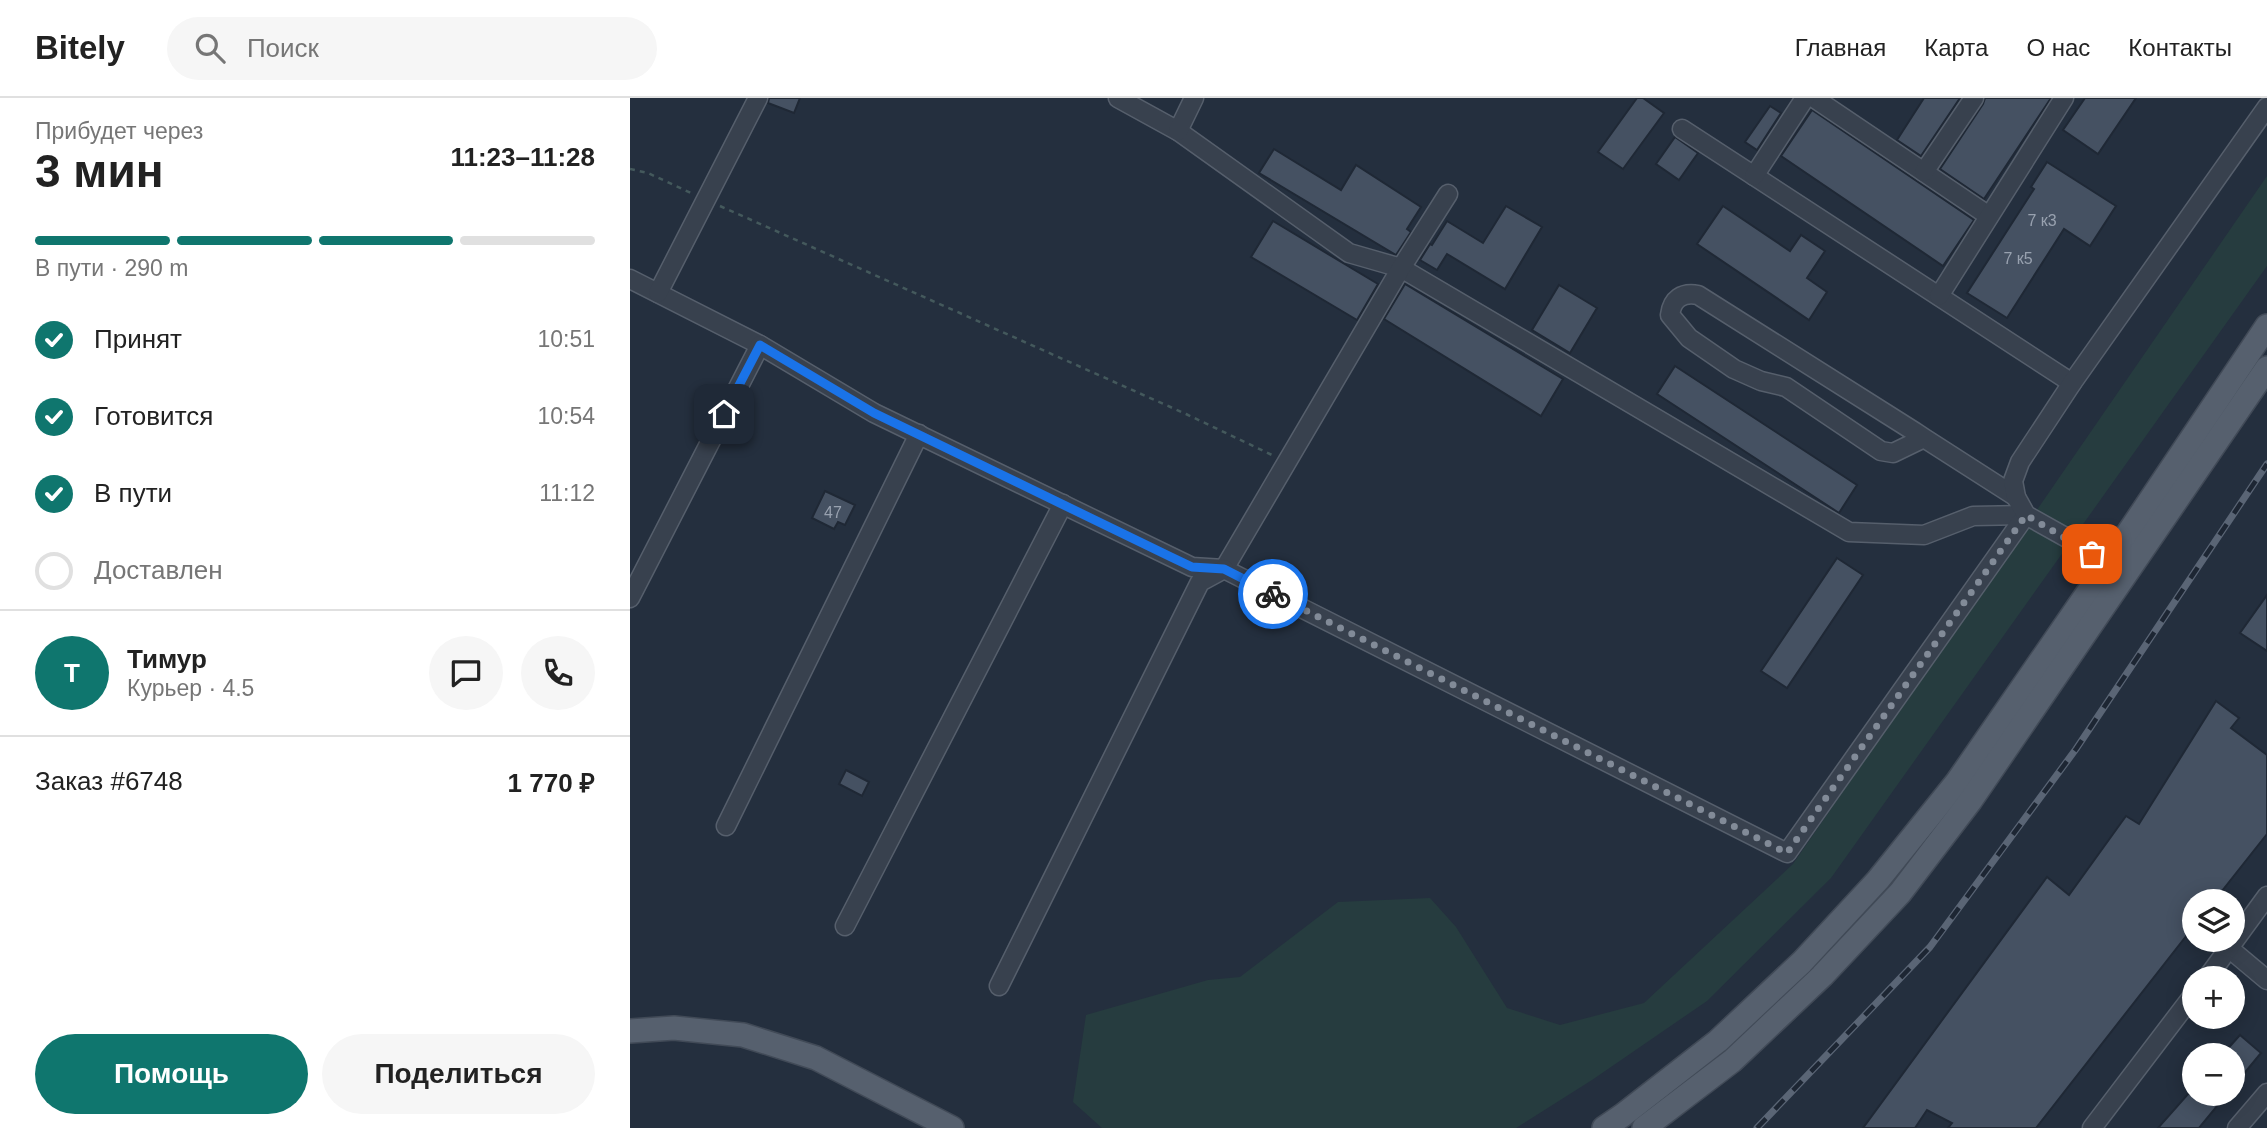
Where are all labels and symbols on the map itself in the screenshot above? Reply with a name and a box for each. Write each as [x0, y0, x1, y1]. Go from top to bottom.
house number: 7 к3 [2027, 212, 2057, 229]
house number: 7 к5 [2003, 250, 2033, 267]
pin [694, 384, 754, 444]
house number: 47 [824, 504, 842, 521]
pin [2062, 524, 2122, 584]
courier [1238, 559, 1308, 629]

